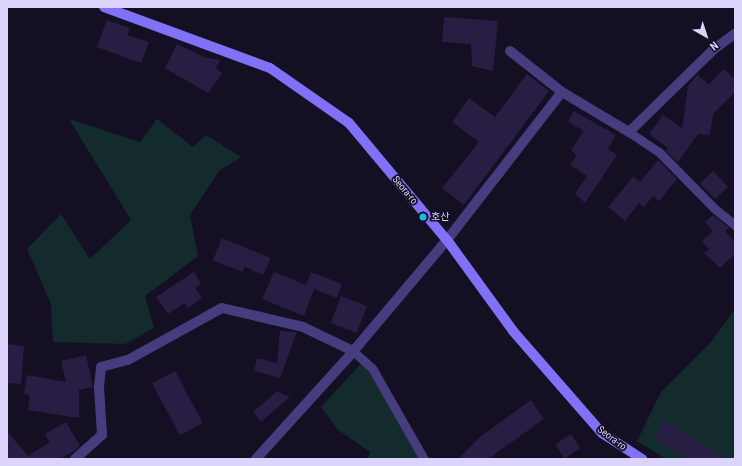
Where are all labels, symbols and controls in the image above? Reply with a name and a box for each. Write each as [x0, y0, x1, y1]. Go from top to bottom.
north arrow [686, 16, 726, 56]
text: N [707, 39, 721, 53]
street label: Seora-ro [390, 174, 420, 206]
place label: 호산 [431, 211, 449, 223]
marker: 호산 [418, 212, 428, 222]
street label: Seora-ro [595, 423, 629, 453]

